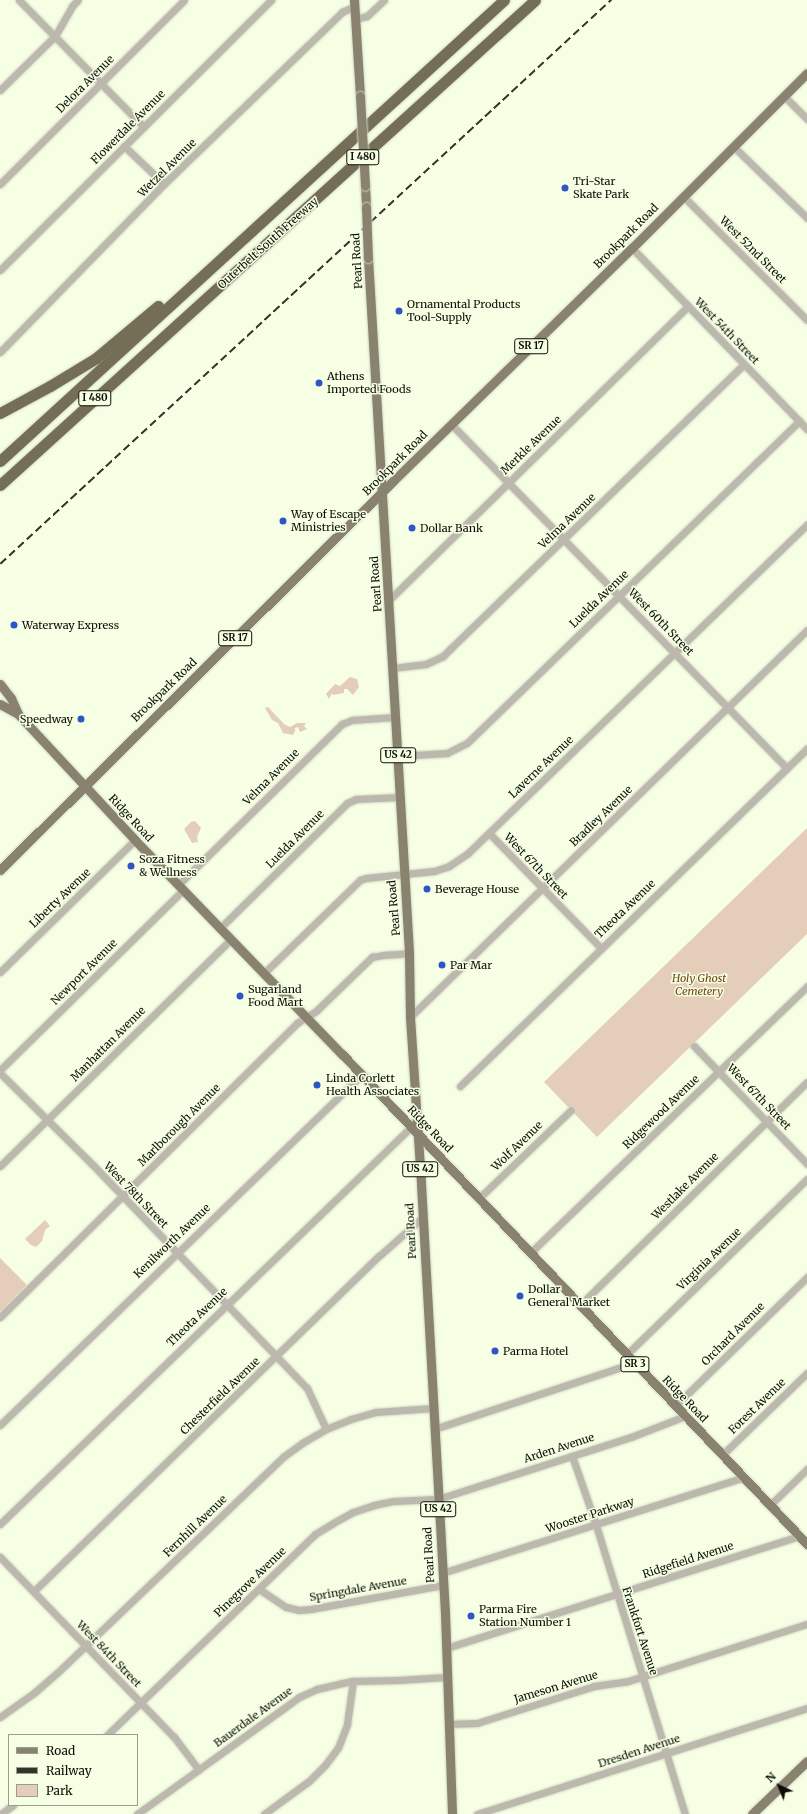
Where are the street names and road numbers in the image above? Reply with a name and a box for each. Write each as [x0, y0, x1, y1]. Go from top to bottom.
street label: Delora Avenue [53, 52, 117, 116]
street label: Flowerdale Avenue [88, 87, 168, 167]
street label: Wetzel Avenue [135, 136, 199, 200]
road number: I 480 [346, 149, 380, 165]
street label: Outerbelt South Freeway [215, 194, 321, 292]
street label: Brookpark Road [591, 201, 661, 271]
street label: West 52nd Street [717, 214, 789, 286]
street label: Pearl Road [349, 233, 365, 289]
street label: West 54th Street [692, 295, 762, 367]
road number: SR 17 [514, 338, 548, 354]
road number: I 480 [78, 390, 112, 406]
street label: Merkle Avenue [498, 413, 564, 477]
street label: Brookpark Road [360, 428, 430, 498]
street label: Velma Avenue [536, 491, 598, 551]
street label: Pearl Road [367, 556, 385, 612]
street label: Luelda Avenue [567, 568, 631, 630]
street label: West 60th Street [626, 586, 696, 658]
road number: SR 17 [218, 630, 252, 646]
street label: Brookpark Road [129, 655, 199, 725]
street label: Laverne Avenue [506, 733, 576, 801]
street label: Velma Avenue [240, 746, 302, 808]
road number: US 42 [380, 747, 416, 763]
street label: Bradley Avenue [567, 783, 635, 849]
street label: Ridge Road [106, 792, 156, 844]
street label: Luelda Avenue [263, 807, 327, 871]
street label: West 67th Street [501, 830, 571, 902]
street label: Liberty Avenue [27, 866, 93, 930]
street label: Theota Avenue [592, 877, 658, 941]
street label: Pearl Road [385, 880, 403, 936]
street label: Newport Avenue [48, 936, 120, 1008]
street label: Manhattan Avenue [68, 1004, 148, 1084]
street label: West 67th Street [724, 1061, 794, 1133]
street label: Ridgewood Avenue [620, 1072, 702, 1152]
street label: Marlborough Avenue [135, 1081, 223, 1169]
street label: Ridge Road [405, 1103, 455, 1155]
street label: Wolf Avenue [489, 1118, 545, 1174]
street label: Westlake Avenue [649, 1150, 721, 1222]
street label: West 78th Street [101, 1159, 171, 1231]
road number: US 42 [402, 1161, 438, 1177]
street label: Kenilworth Avenue [131, 1201, 213, 1281]
street label: Pearl Road [403, 1203, 419, 1259]
street label: Virginia Avenue [674, 1225, 744, 1293]
street label: Theota Avenue [164, 1285, 230, 1349]
street label: Orchard Avenue [699, 1300, 767, 1368]
street label: Chesterfield Avenue [178, 1355, 262, 1437]
road number: SR 3 [620, 1356, 650, 1372]
street label: Ridge Road [660, 1373, 710, 1425]
street label: Forest Avenue [726, 1376, 788, 1436]
street label: Arden Avenue [522, 1430, 596, 1466]
street label: Fernhill Avenue [161, 1492, 229, 1560]
street label: Wooster Parkway [544, 1494, 636, 1536]
road number: US 42 [420, 1501, 456, 1517]
street label: Pearl Road [421, 1527, 437, 1583]
street label: Ridgefield Avenue [641, 1539, 735, 1581]
street label: Pinegrove Avenue [211, 1544, 289, 1620]
street label: Springdale Avenue [308, 1574, 408, 1604]
street label: Frankfort Avenue [619, 1585, 661, 1677]
street label: West 84th Street [74, 1618, 144, 1690]
street label: Jameson Avenue [513, 1668, 599, 1706]
street label: Bauerdale Avenue [211, 1684, 295, 1750]
street label: Dresden Avenue [596, 1732, 682, 1770]

